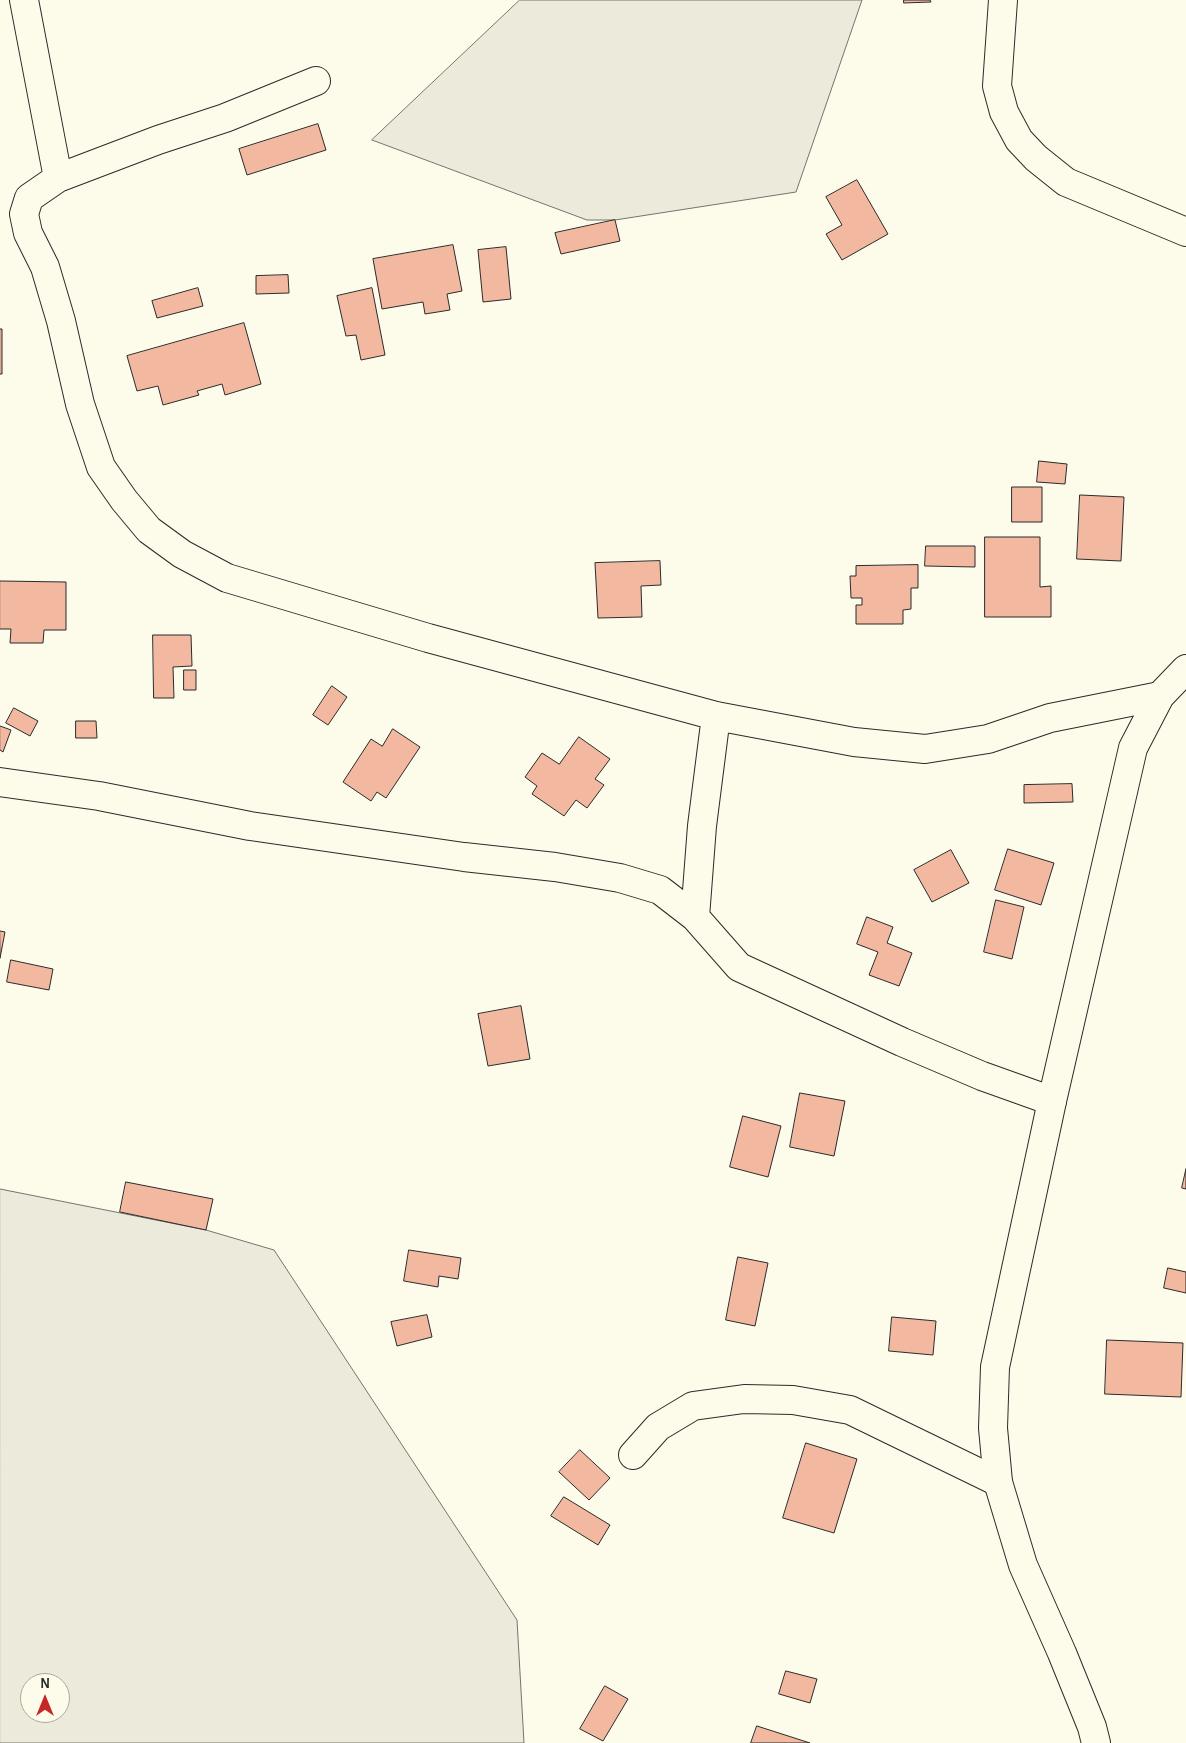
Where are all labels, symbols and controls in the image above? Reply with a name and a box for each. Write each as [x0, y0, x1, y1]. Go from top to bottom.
north arrow [20, 1673, 70, 1723]
text: N [40, 1677, 50, 1691]

